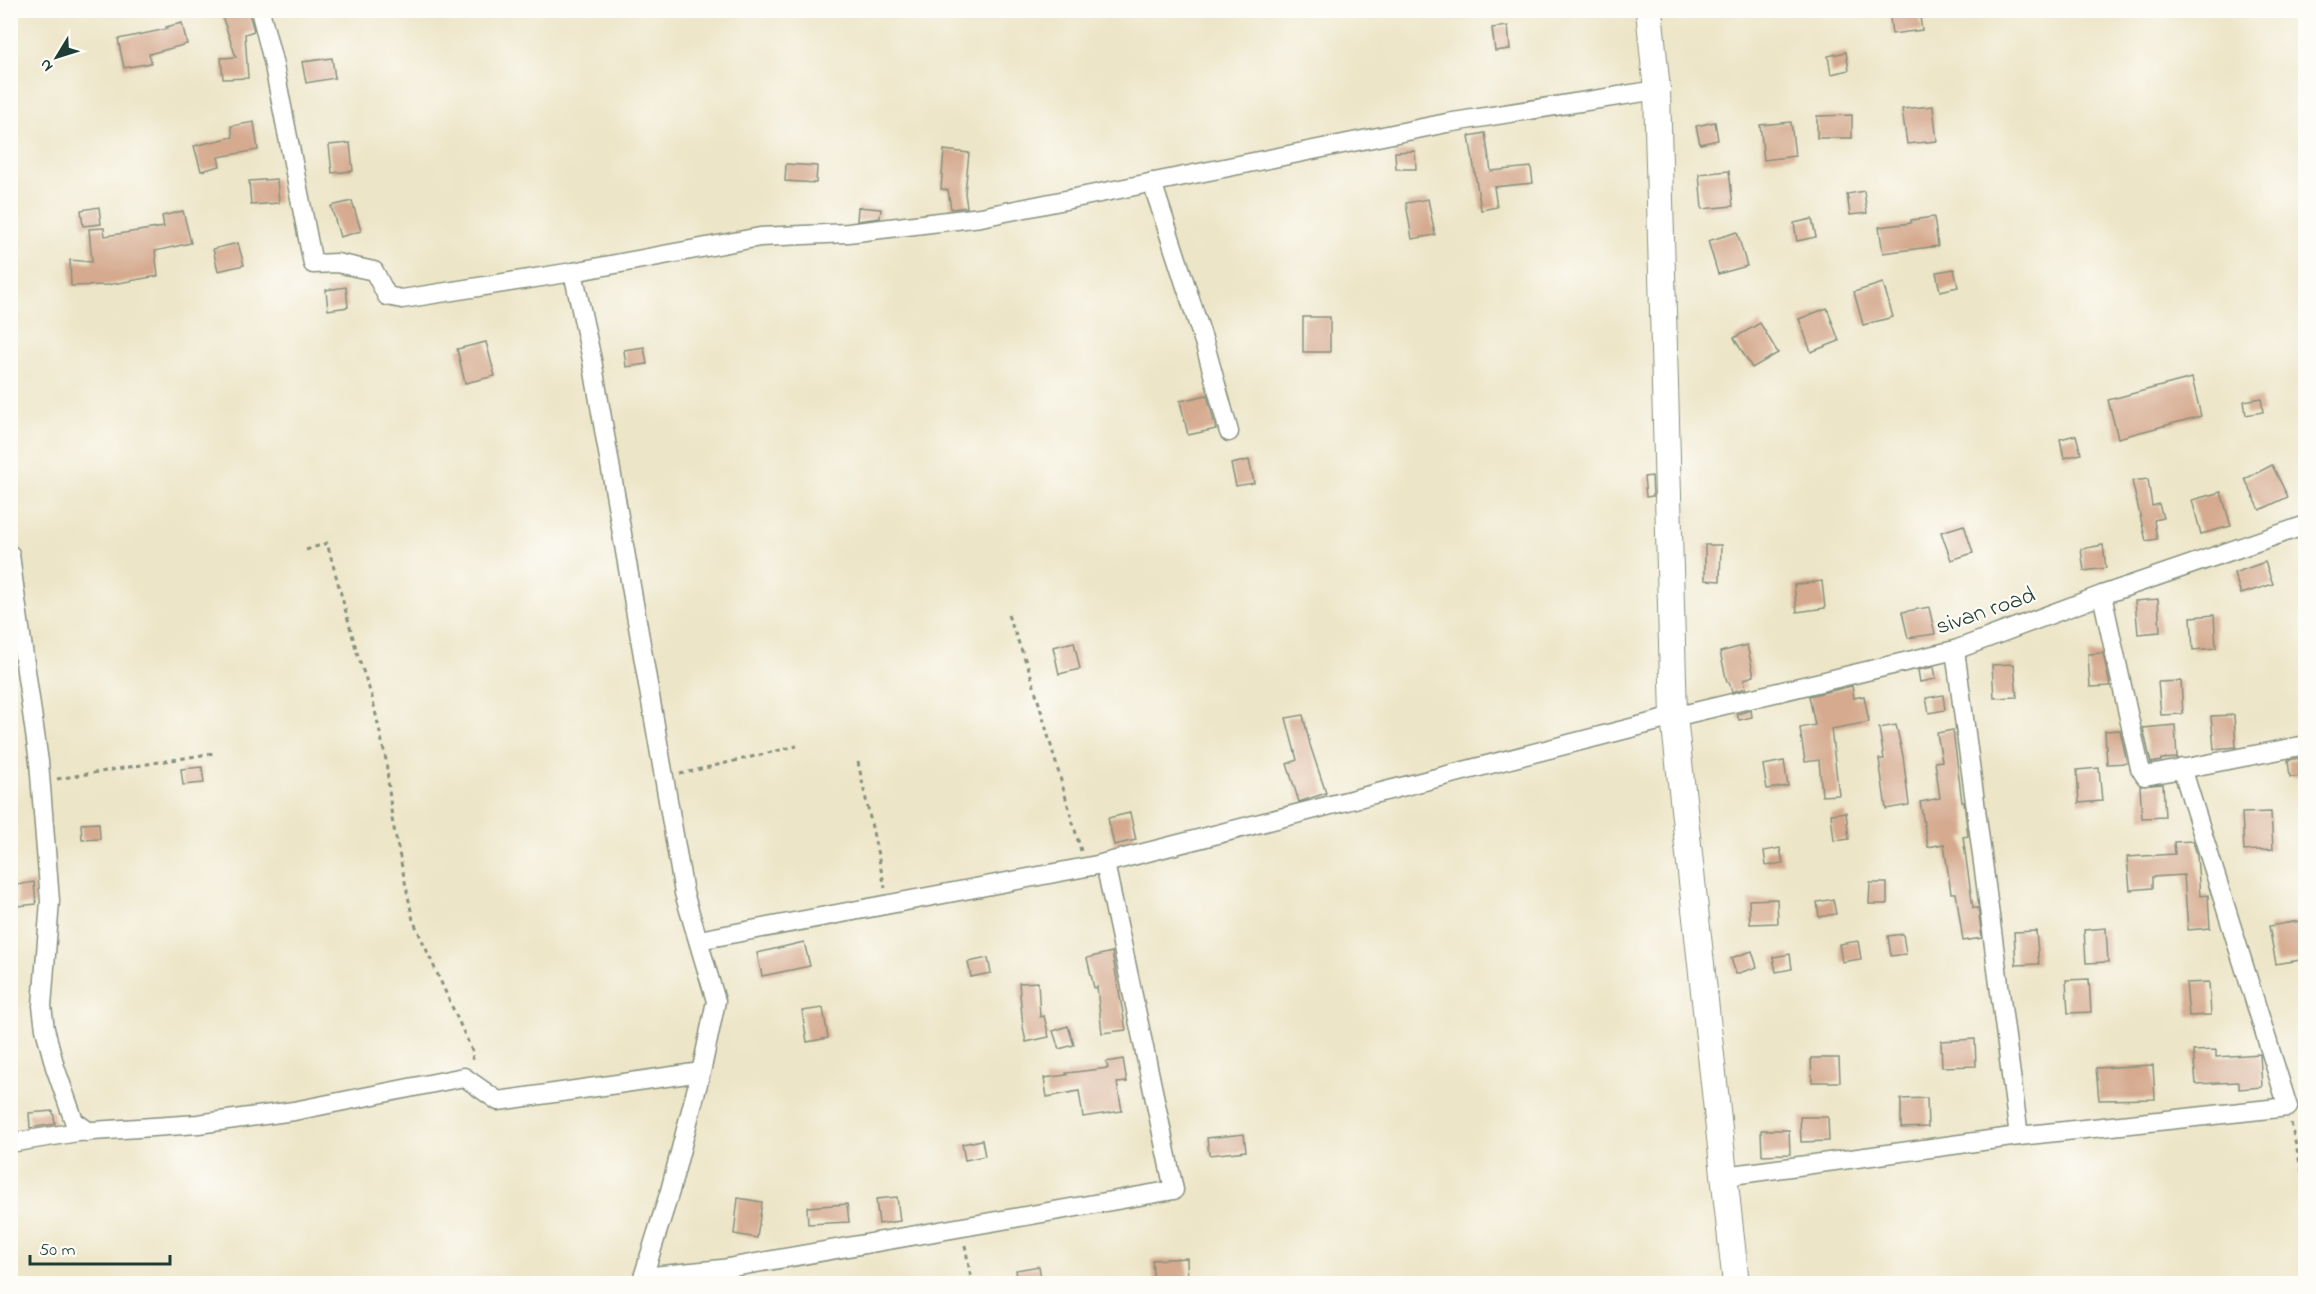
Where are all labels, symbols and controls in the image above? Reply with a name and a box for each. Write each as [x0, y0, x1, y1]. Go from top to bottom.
north arrow [27, 27, 87, 87]
text: N [34, 53, 60, 77]
street label: sivan road [1932, 579, 2041, 645]
scale bar [30, 1228, 170, 1266]
text: 50 m [39, 1238, 76, 1264]

